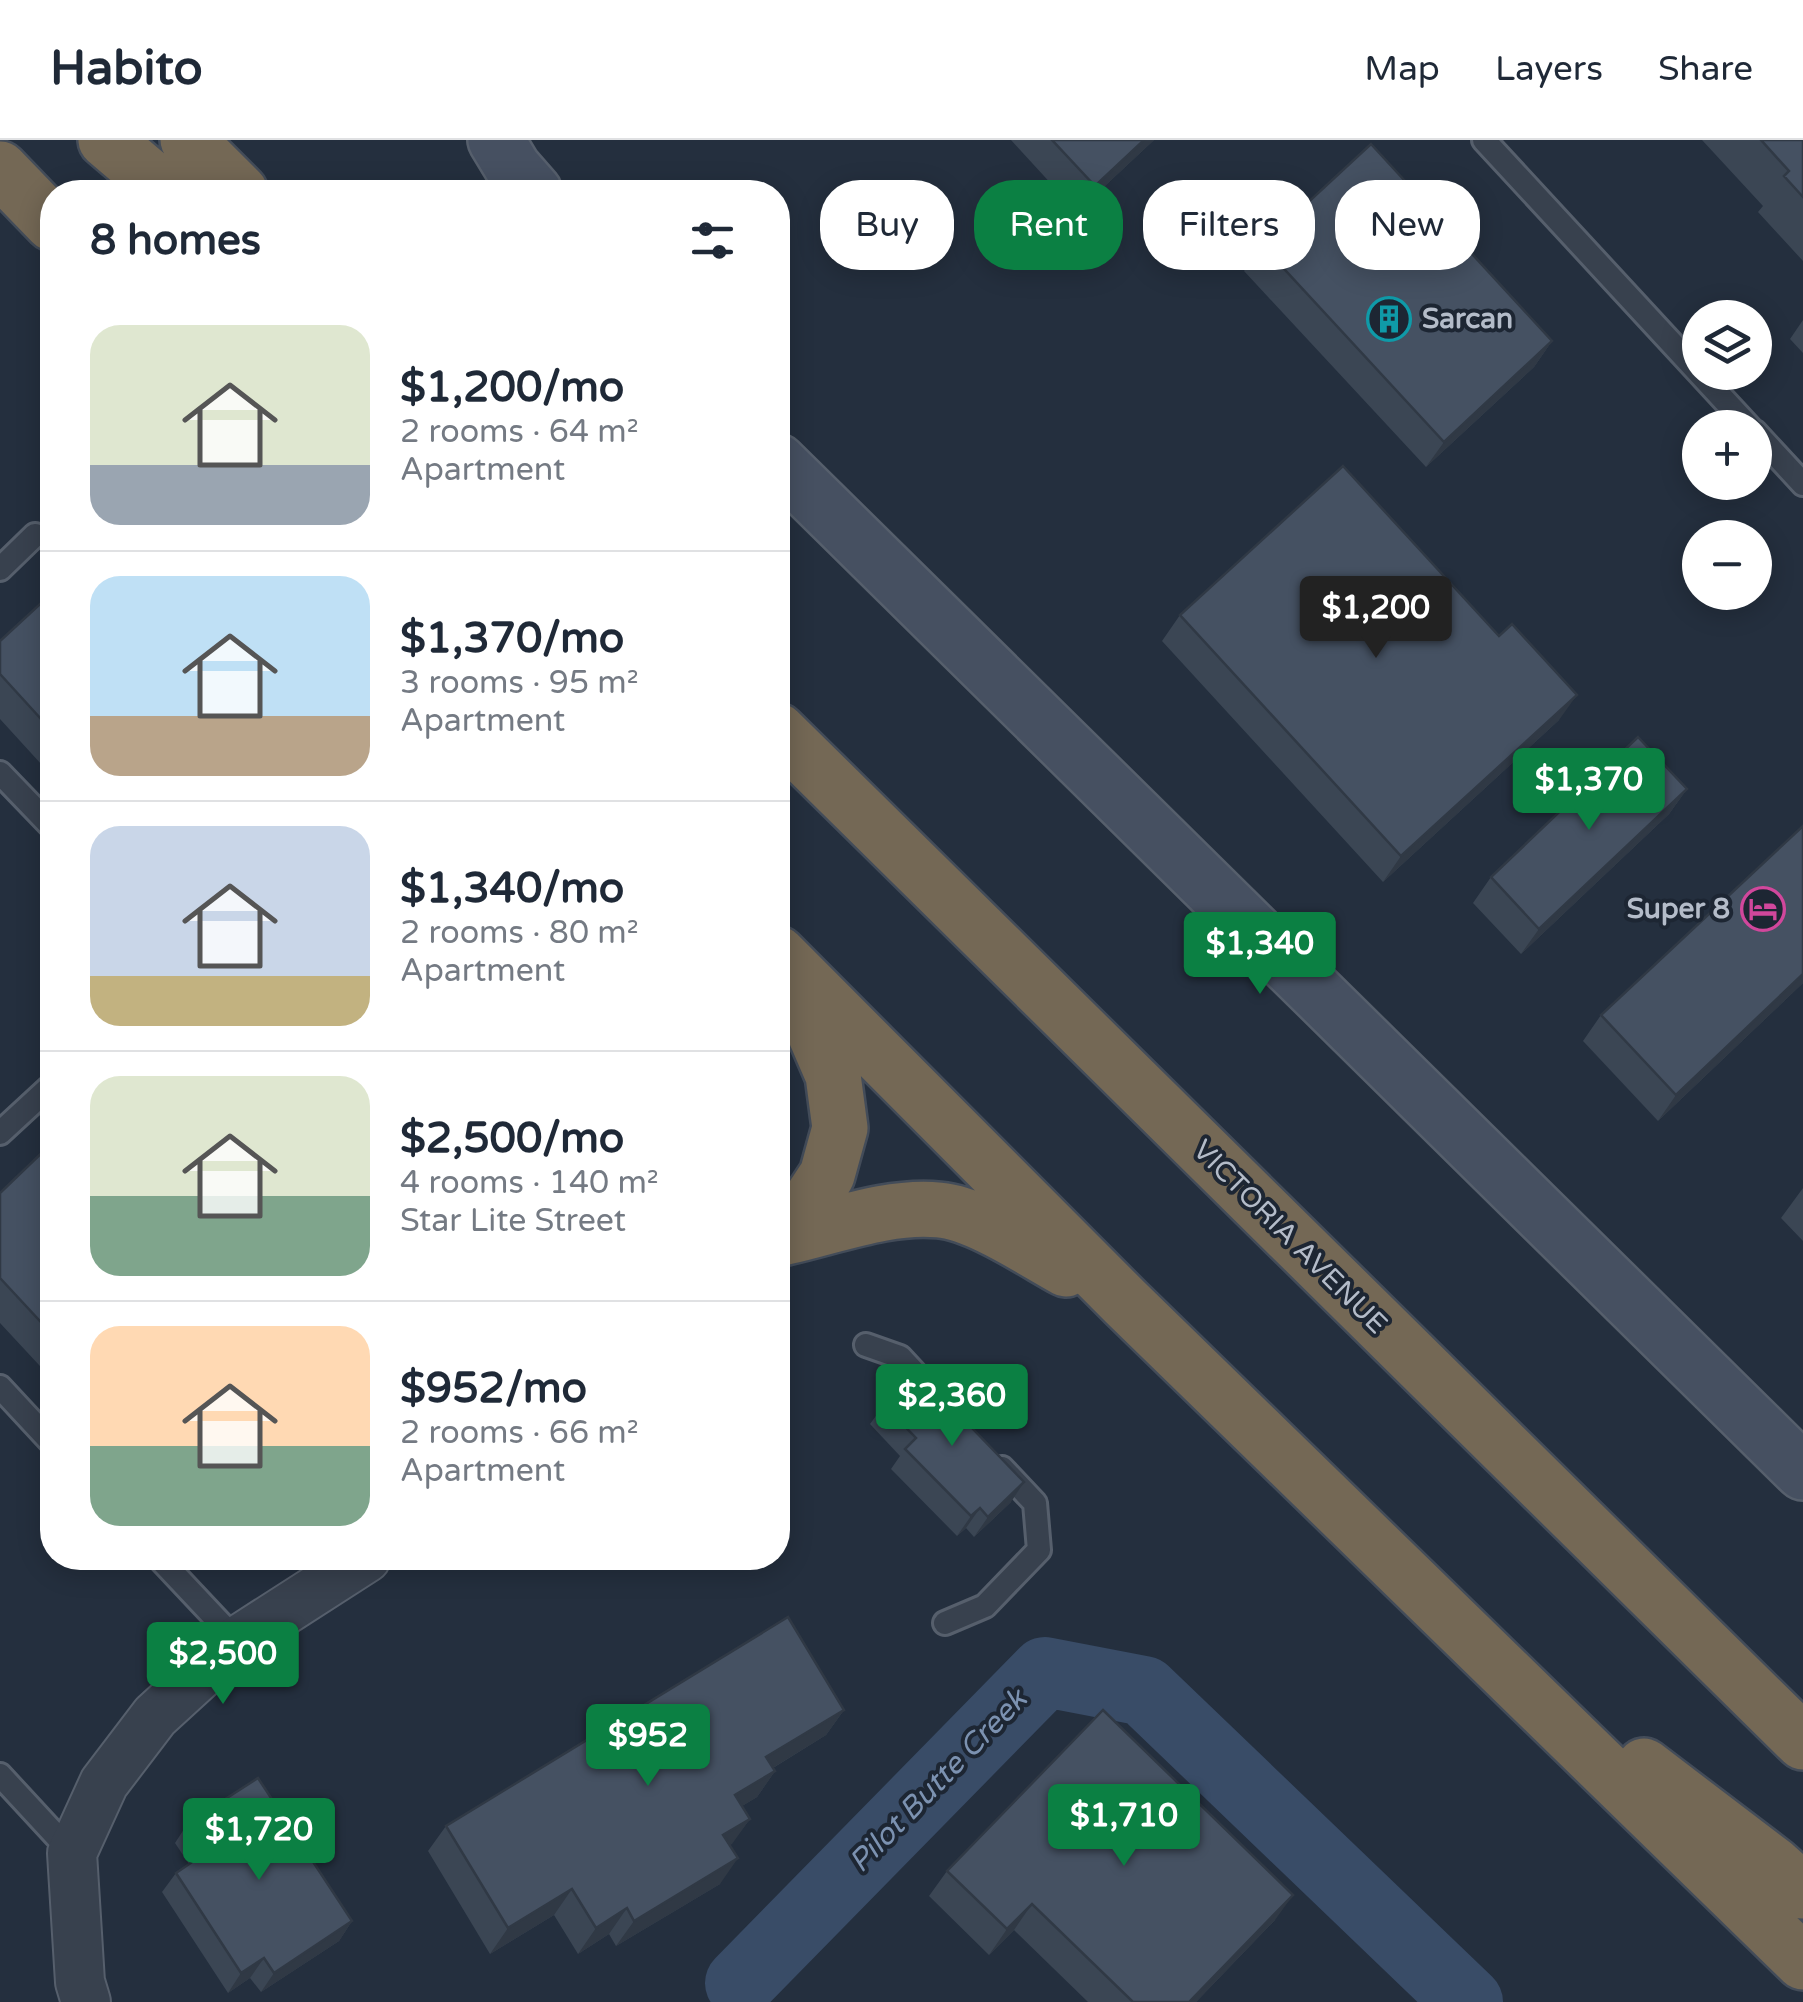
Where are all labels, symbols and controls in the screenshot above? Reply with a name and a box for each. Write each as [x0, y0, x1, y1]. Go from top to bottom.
text: Habito [50, 40, 203, 98]
text: Map [1364, 48, 1440, 90]
text: Layers [1495, 48, 1603, 90]
text: Share [1658, 48, 1753, 90]
chip: Buy [820, 180, 954, 270]
chip: Rent [974, 180, 1123, 270]
chip: Filters [1143, 180, 1315, 270]
chip: New [1335, 180, 1480, 270]
icon: filters [685, 213, 740, 268]
text: 8 homes [90, 215, 261, 266]
building icon: Sarcan [1366, 296, 1412, 342]
map controls [1682, 300, 1772, 610]
button: layers [1682, 300, 1772, 390]
place label: Sarcan [1422, 302, 1513, 336]
text: $1,200/mo [400, 362, 624, 413]
icon: home [170, 365, 290, 485]
button: + [1682, 410, 1772, 500]
text: 2 rooms · 64 m² [400, 413, 639, 451]
text: Apartment [400, 451, 565, 489]
button: − [1682, 520, 1772, 610]
pin: $1,200 [1295, 576, 1457, 661]
text: $1,200 [1322, 589, 1430, 627]
text: $1,370/mo [400, 613, 624, 664]
icon: home [170, 616, 290, 736]
text: 3 rooms · 95 m² [400, 664, 639, 702]
text: Apartment [400, 702, 565, 740]
pin: $1,370 [1508, 748, 1670, 833]
text: $1,370 [1535, 761, 1643, 799]
text: $1,340/mo [400, 863, 624, 914]
icon: home [170, 866, 290, 986]
hotel icon: Super 8 [1740, 886, 1786, 932]
place label: Super 8 [1627, 892, 1730, 926]
pin: $1,340 [1179, 912, 1341, 997]
text: 2 rooms · 80 m² [400, 914, 639, 952]
text: $1,340 [1206, 925, 1314, 963]
text: Apartment [400, 952, 565, 990]
text: $2,500/mo [400, 1113, 624, 1164]
icon: home [170, 1116, 290, 1236]
street label: VICTORIA AVENUE [1186, 1133, 1394, 1341]
text: 4 rooms · 140 m² [400, 1164, 659, 1202]
text: Star Lite Street [400, 1202, 626, 1240]
text: $952/mo [400, 1363, 587, 1414]
pin: $2,360 [871, 1364, 1033, 1449]
icon: home [170, 1366, 290, 1486]
text: $2,360 [898, 1377, 1006, 1415]
text: 2 rooms · 66 m² [400, 1414, 639, 1452]
text: Apartment [400, 1452, 565, 1490]
pin: $2,500 [142, 1622, 304, 1707]
text: $2,500 [169, 1635, 277, 1673]
water label: Pilot Butte Creek [841, 1680, 1037, 1880]
pin: $952 [589, 1704, 707, 1789]
text: $952 [608, 1717, 688, 1755]
pin: $1,710 [1043, 1784, 1205, 1869]
text: $1,710 [1070, 1797, 1178, 1835]
pin: $1,720 [178, 1798, 340, 1883]
text: $1,720 [205, 1811, 313, 1849]

